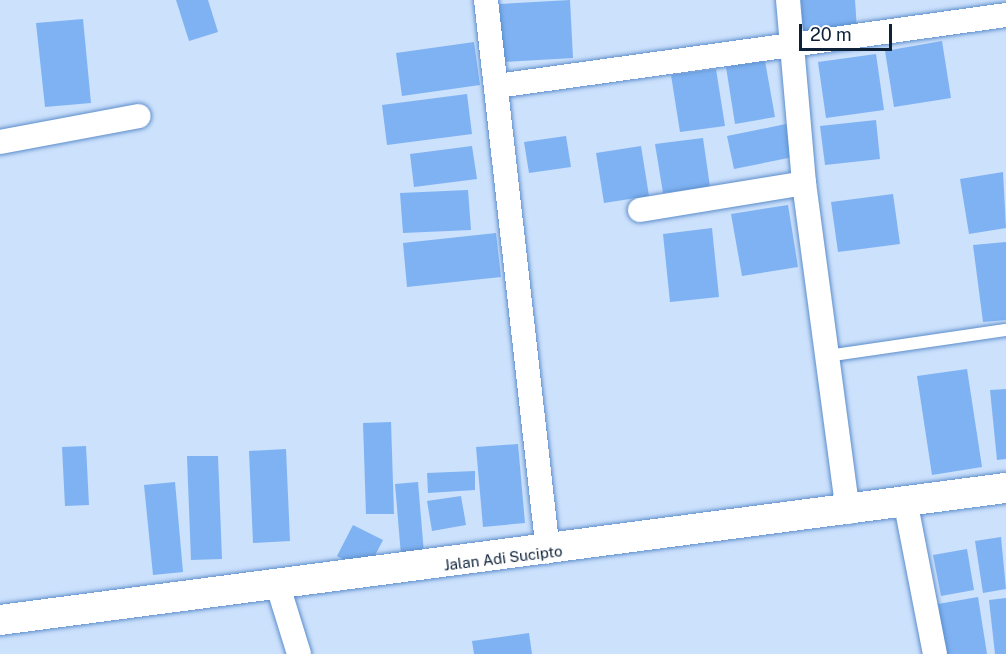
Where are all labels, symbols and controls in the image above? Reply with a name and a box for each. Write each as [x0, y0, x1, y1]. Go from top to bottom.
scale bar [802, 12, 895, 50]
text: 20 m [810, 24, 852, 45]
street label: Jalan Adi Sucipto [443, 542, 563, 574]

